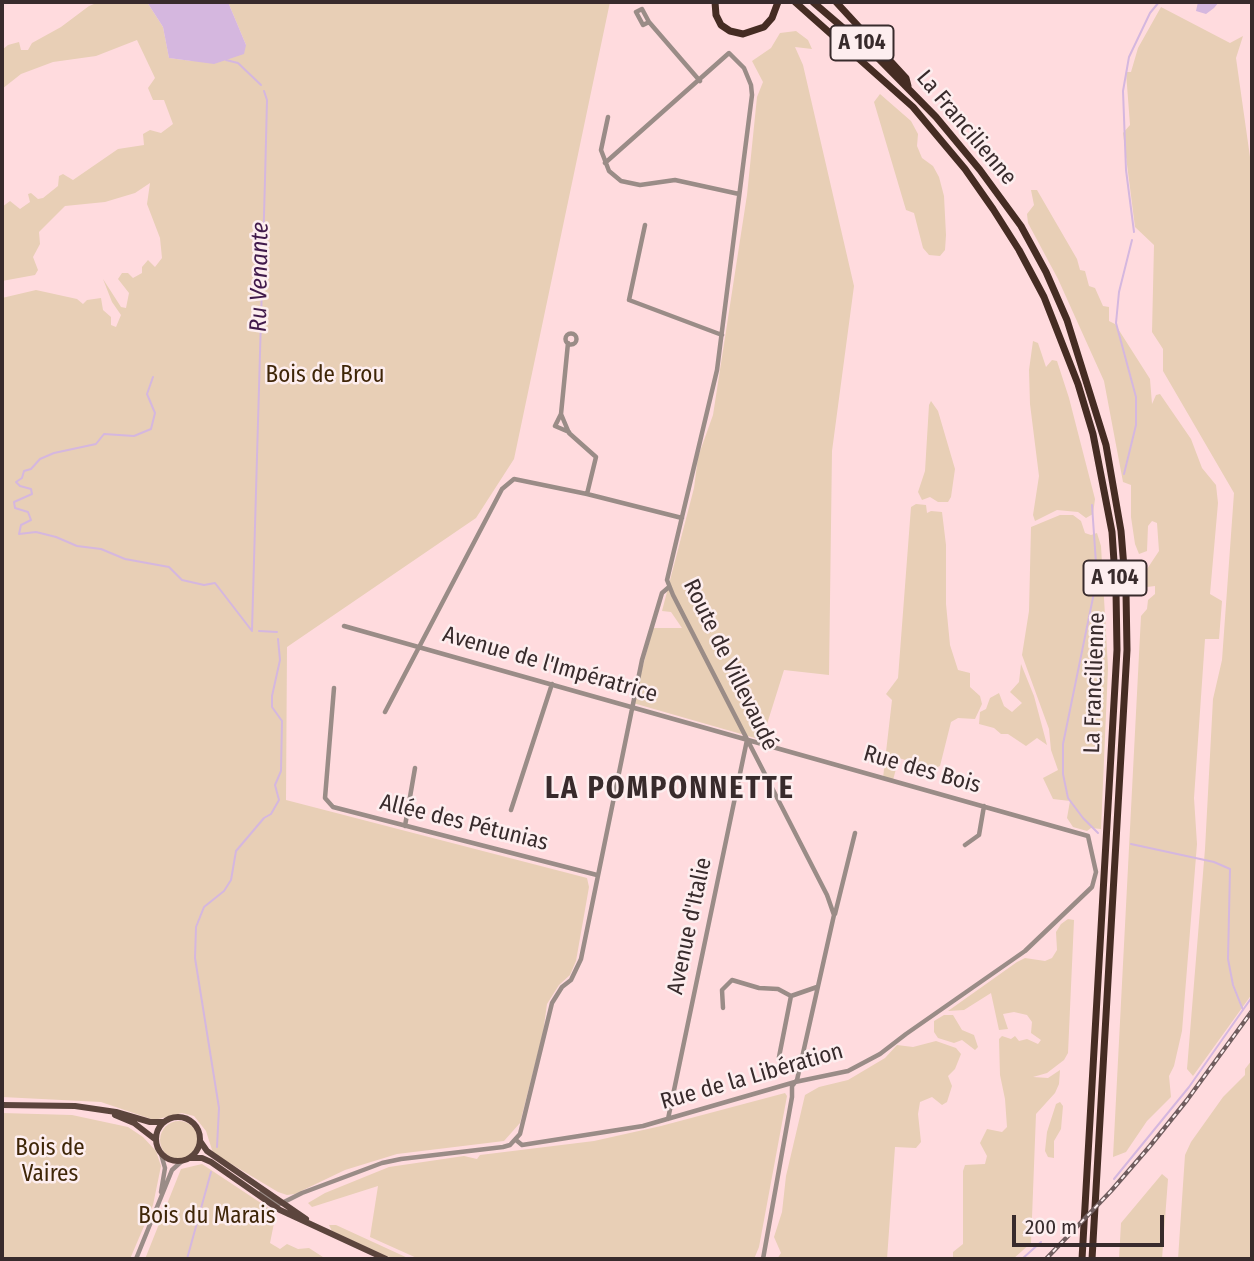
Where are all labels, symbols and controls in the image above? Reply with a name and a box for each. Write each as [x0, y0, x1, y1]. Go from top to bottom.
road number: A 104 [830, 26, 894, 60]
street label: La Francilienne [910, 65, 1022, 191]
water label: Ru Venante [245, 222, 275, 332]
park label: Bois de Brou [266, 362, 384, 390]
road number: A 104 [1084, 560, 1146, 596]
street label: Route de Villevaudé [677, 575, 783, 755]
street label: La Francilienne [1079, 612, 1111, 754]
street label: Avenue de l'Impératrice [439, 621, 661, 709]
street label: Rue des Bois [860, 740, 984, 800]
district label: LA POMPONNETTE [547, 772, 793, 808]
street label: Allée des Pétunias [377, 789, 551, 857]
street label: Avenue d'Italie [662, 855, 718, 997]
street label: Rue de la Libération [657, 1038, 847, 1116]
park label: Bois de Vaires [15, 1135, 85, 1189]
scale bar [1016, 1202, 1168, 1246]
park label: Bois du Marais [138, 1203, 276, 1231]
text: 200 m [1025, 1214, 1077, 1240]

